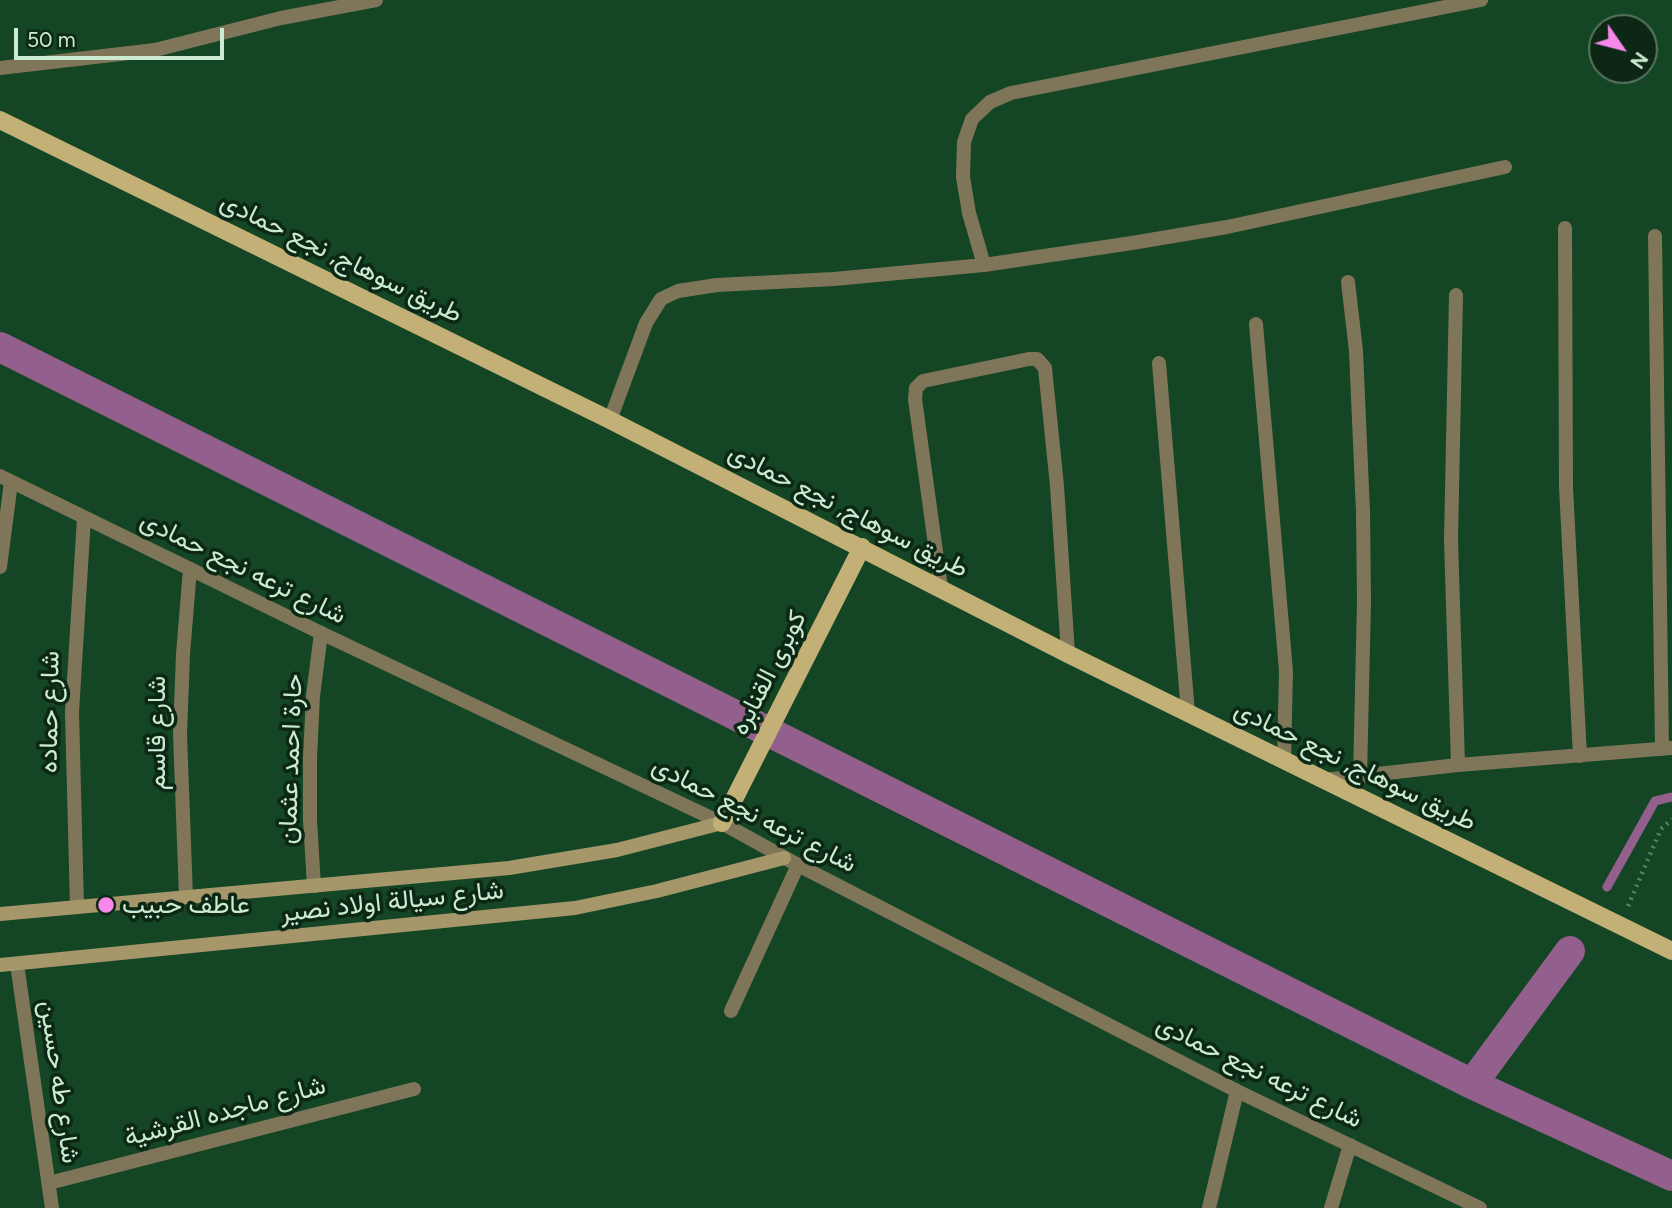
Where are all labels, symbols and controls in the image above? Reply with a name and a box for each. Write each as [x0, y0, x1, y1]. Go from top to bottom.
scale bar [18, 14, 228, 58]
north arrow [1588, 14, 1658, 84]
text: 50 m [27, 27, 76, 52]
text: N [1625, 48, 1653, 73]
street label: طريق سوهاج, نجع حمادى [215, 186, 467, 330]
street label: طريق سوهاج, نجع حمادى [723, 437, 973, 585]
street label: شارع ترعه نجع حمادى [135, 505, 351, 631]
street label: كوبرى القنابره [724, 606, 814, 740]
street label: شارع حماده [33, 651, 67, 773]
street label: حارة احمد عثمان [272, 673, 310, 845]
street label: شارع قاسم [141, 676, 173, 790]
street label: طريق سوهاج, نجع حمادى [1229, 694, 1481, 838]
street label: شارع ترعه نجع حمادى [647, 750, 861, 880]
street label: شارع سيالة اولاد نصير [279, 875, 505, 929]
place label: عاطف حبيب [122, 889, 250, 921]
marker: عاطف حبيب [96, 895, 116, 915]
street label: شارع طه حسين [32, 999, 86, 1165]
street label: شارع ترعه نجع حمادى [1151, 1009, 1367, 1135]
street label: شارع ماجده القرشية [121, 1070, 329, 1154]

